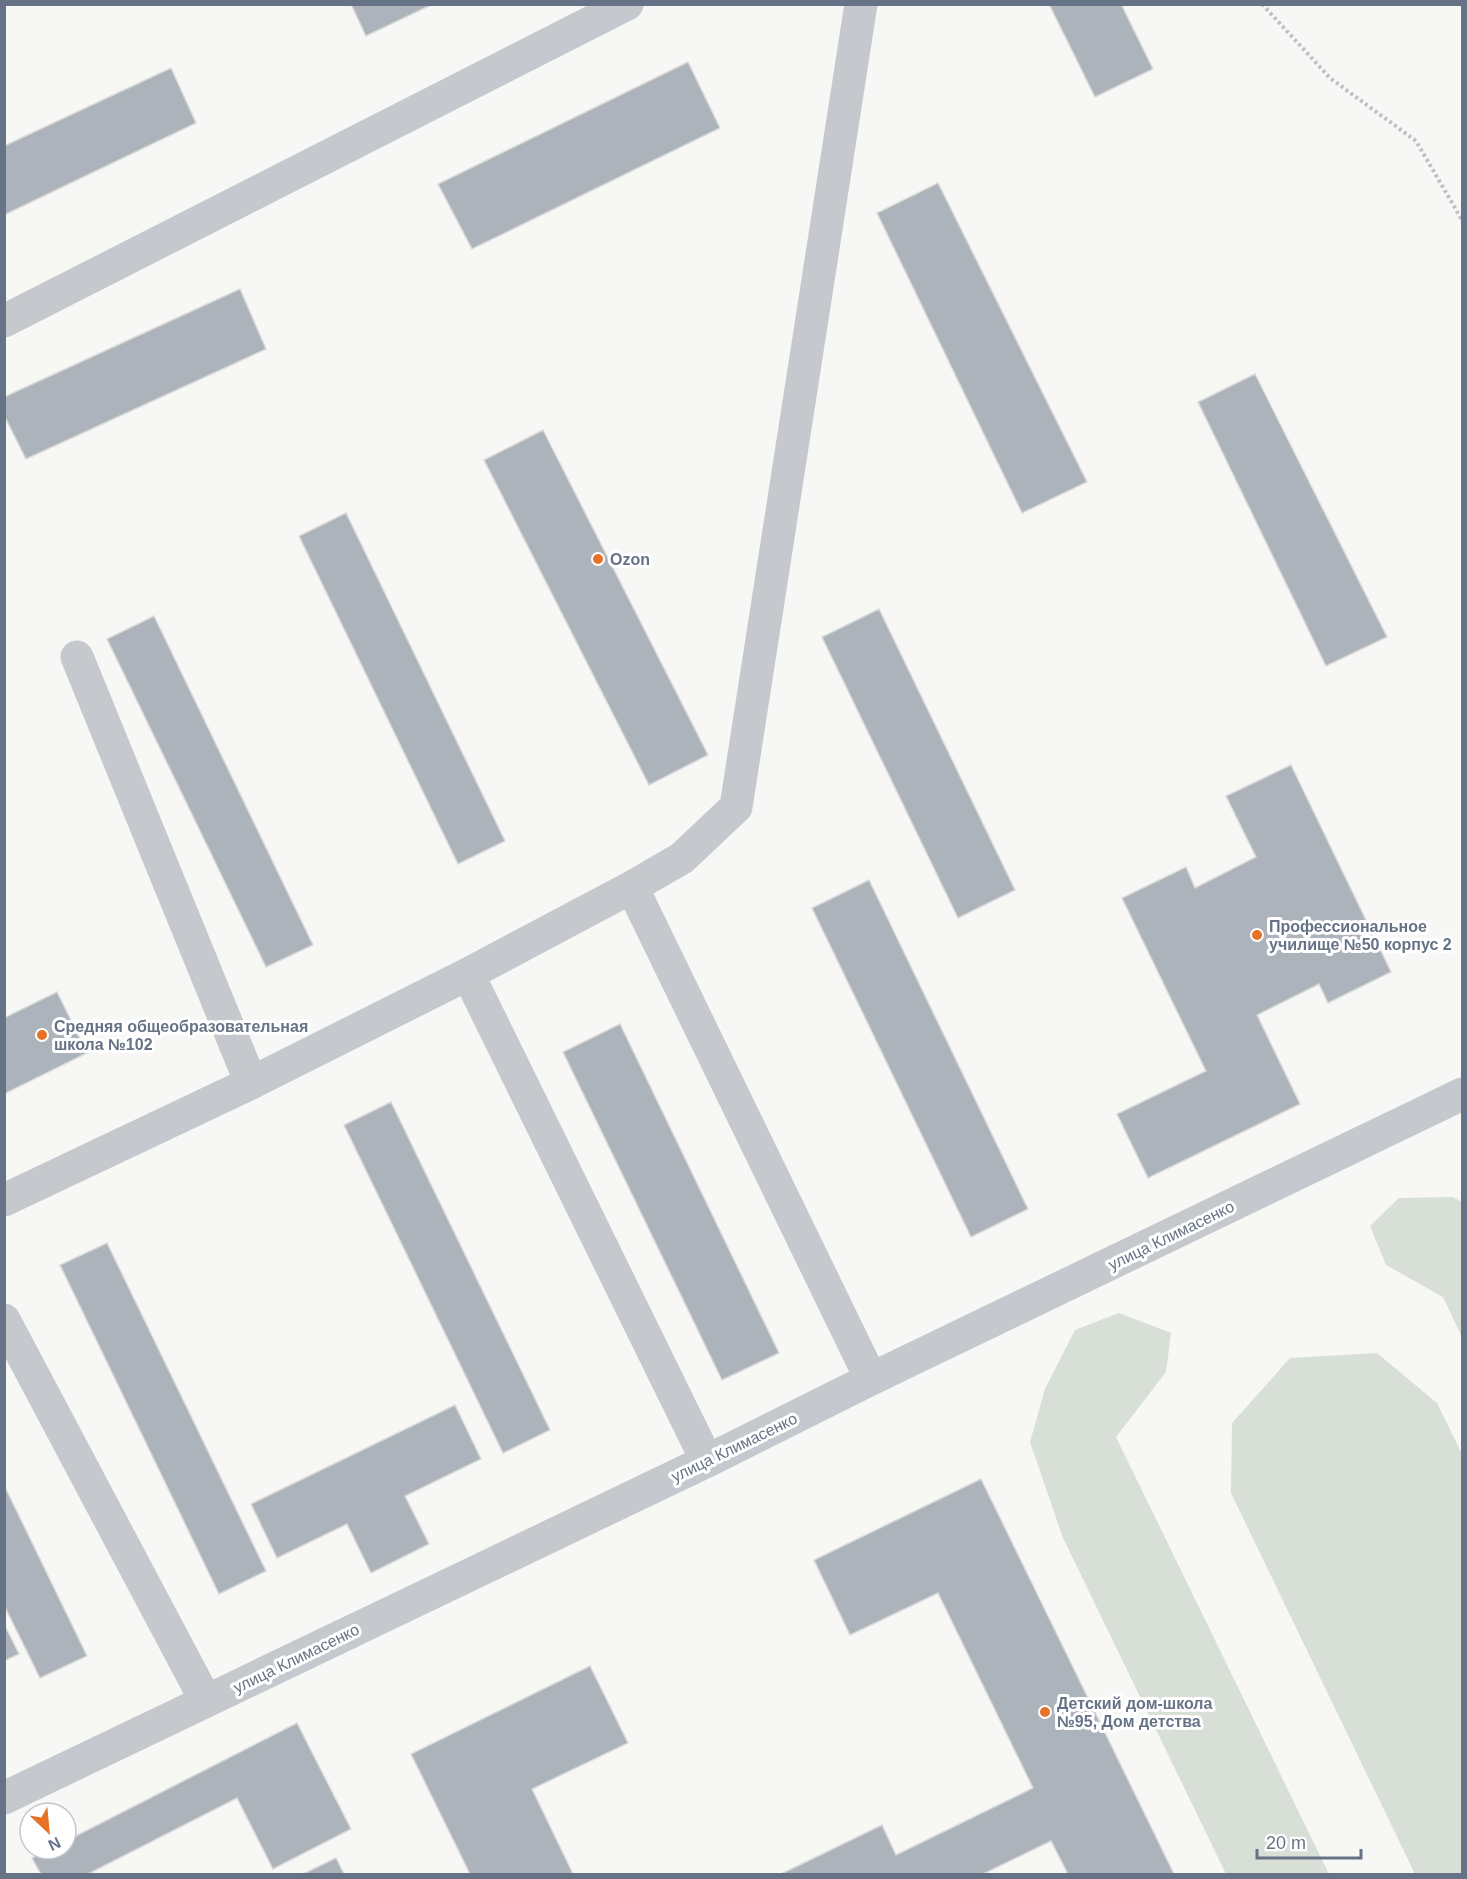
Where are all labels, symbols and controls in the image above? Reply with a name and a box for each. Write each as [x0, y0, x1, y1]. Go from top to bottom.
place label: Ozon [610, 551, 650, 568]
marker: Ozon [591, 552, 605, 566]
place label: Профессиональное училище №50 корпус 2 [1269, 918, 1452, 953]
marker: Профессиональное училище №50 корпус 2 [1250, 928, 1264, 942]
place label: Средняя общеобразовательная школа №102 [54, 1018, 308, 1053]
marker: Средняя общеобразовательная школа №102 [35, 1028, 49, 1042]
street label: улица Климасенко [1106, 1198, 1237, 1273]
street label: улица Климасенко [669, 1410, 800, 1485]
street label: улица Климасенко [231, 1621, 362, 1696]
place label: Детский дом-школа №95, Дом детства [1057, 1695, 1212, 1730]
marker: Детский дом-школа №95, Дом детства [1038, 1705, 1052, 1719]
north arrow [18, 1801, 78, 1861]
scale bar [1257, 1822, 1360, 1860]
text: 20 m [1266, 1833, 1306, 1853]
text: N [45, 1834, 63, 1854]

